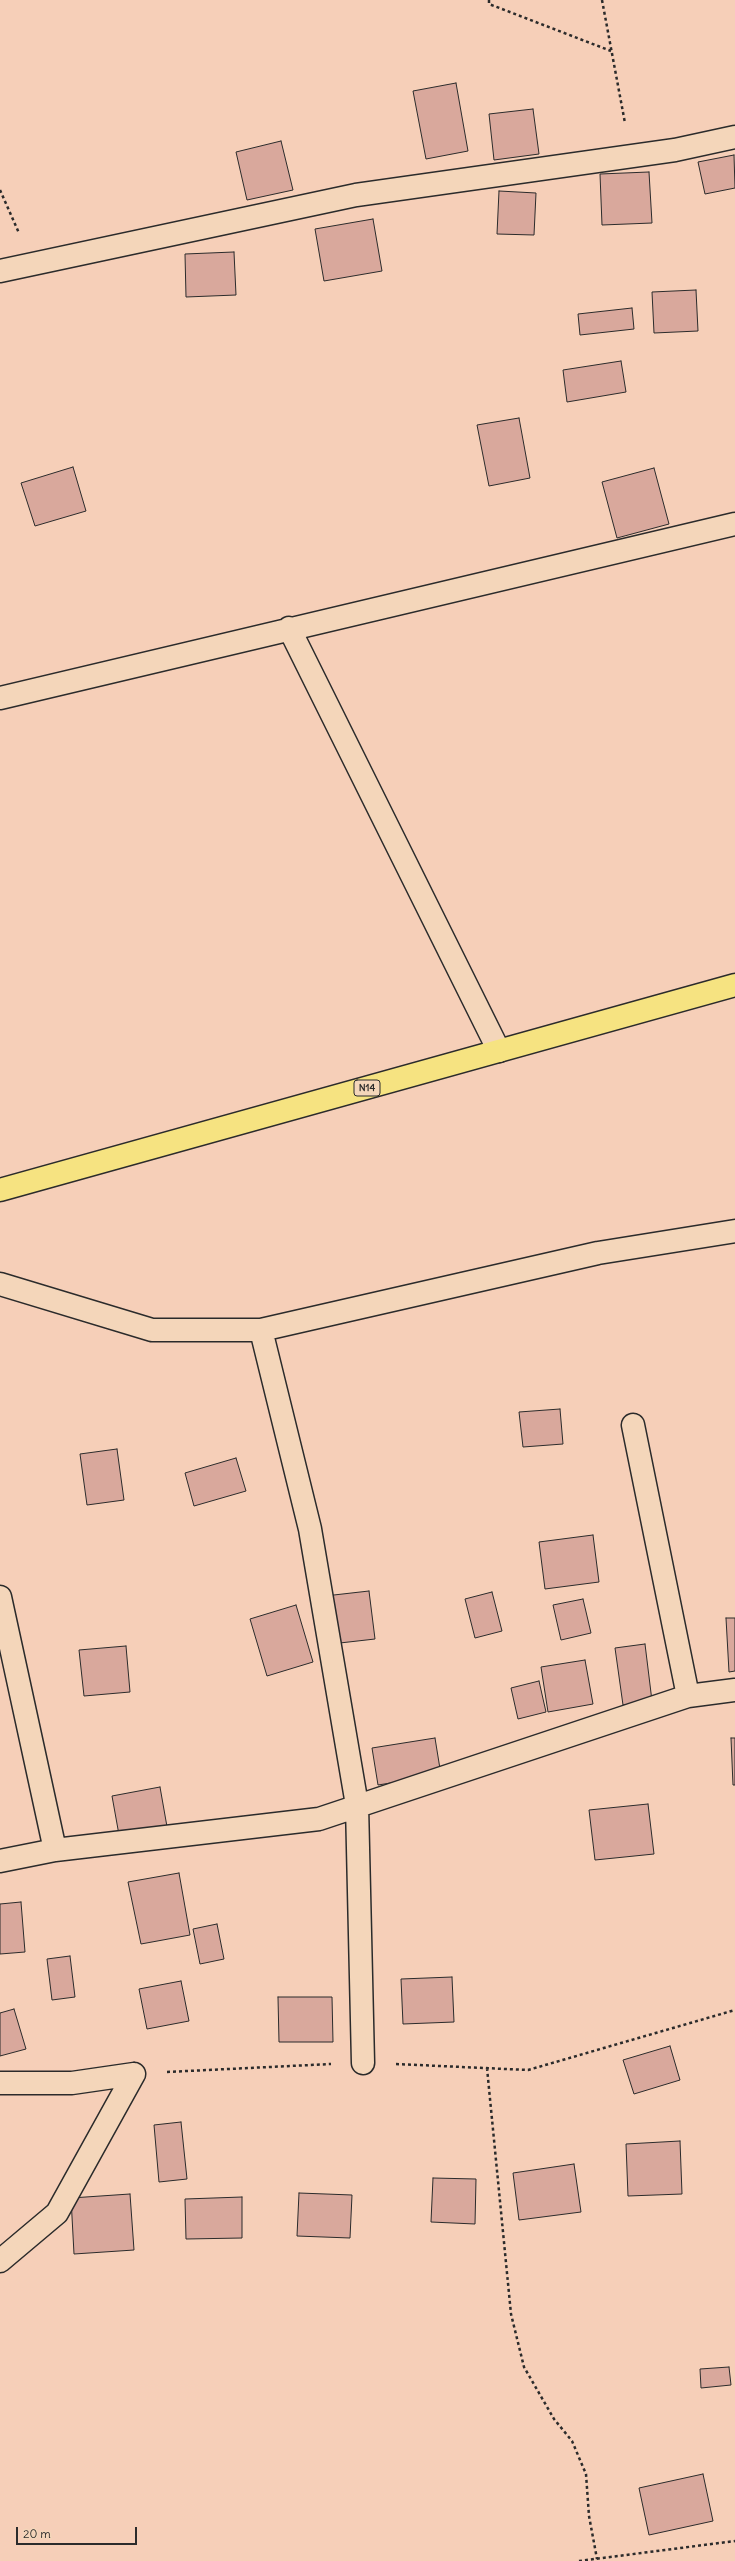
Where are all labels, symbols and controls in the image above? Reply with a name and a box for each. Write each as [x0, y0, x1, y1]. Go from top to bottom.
road number: N14 [354, 1080, 380, 1096]
scale bar [18, 2519, 139, 2545]
text: 20 m [23, 2526, 51, 2541]

